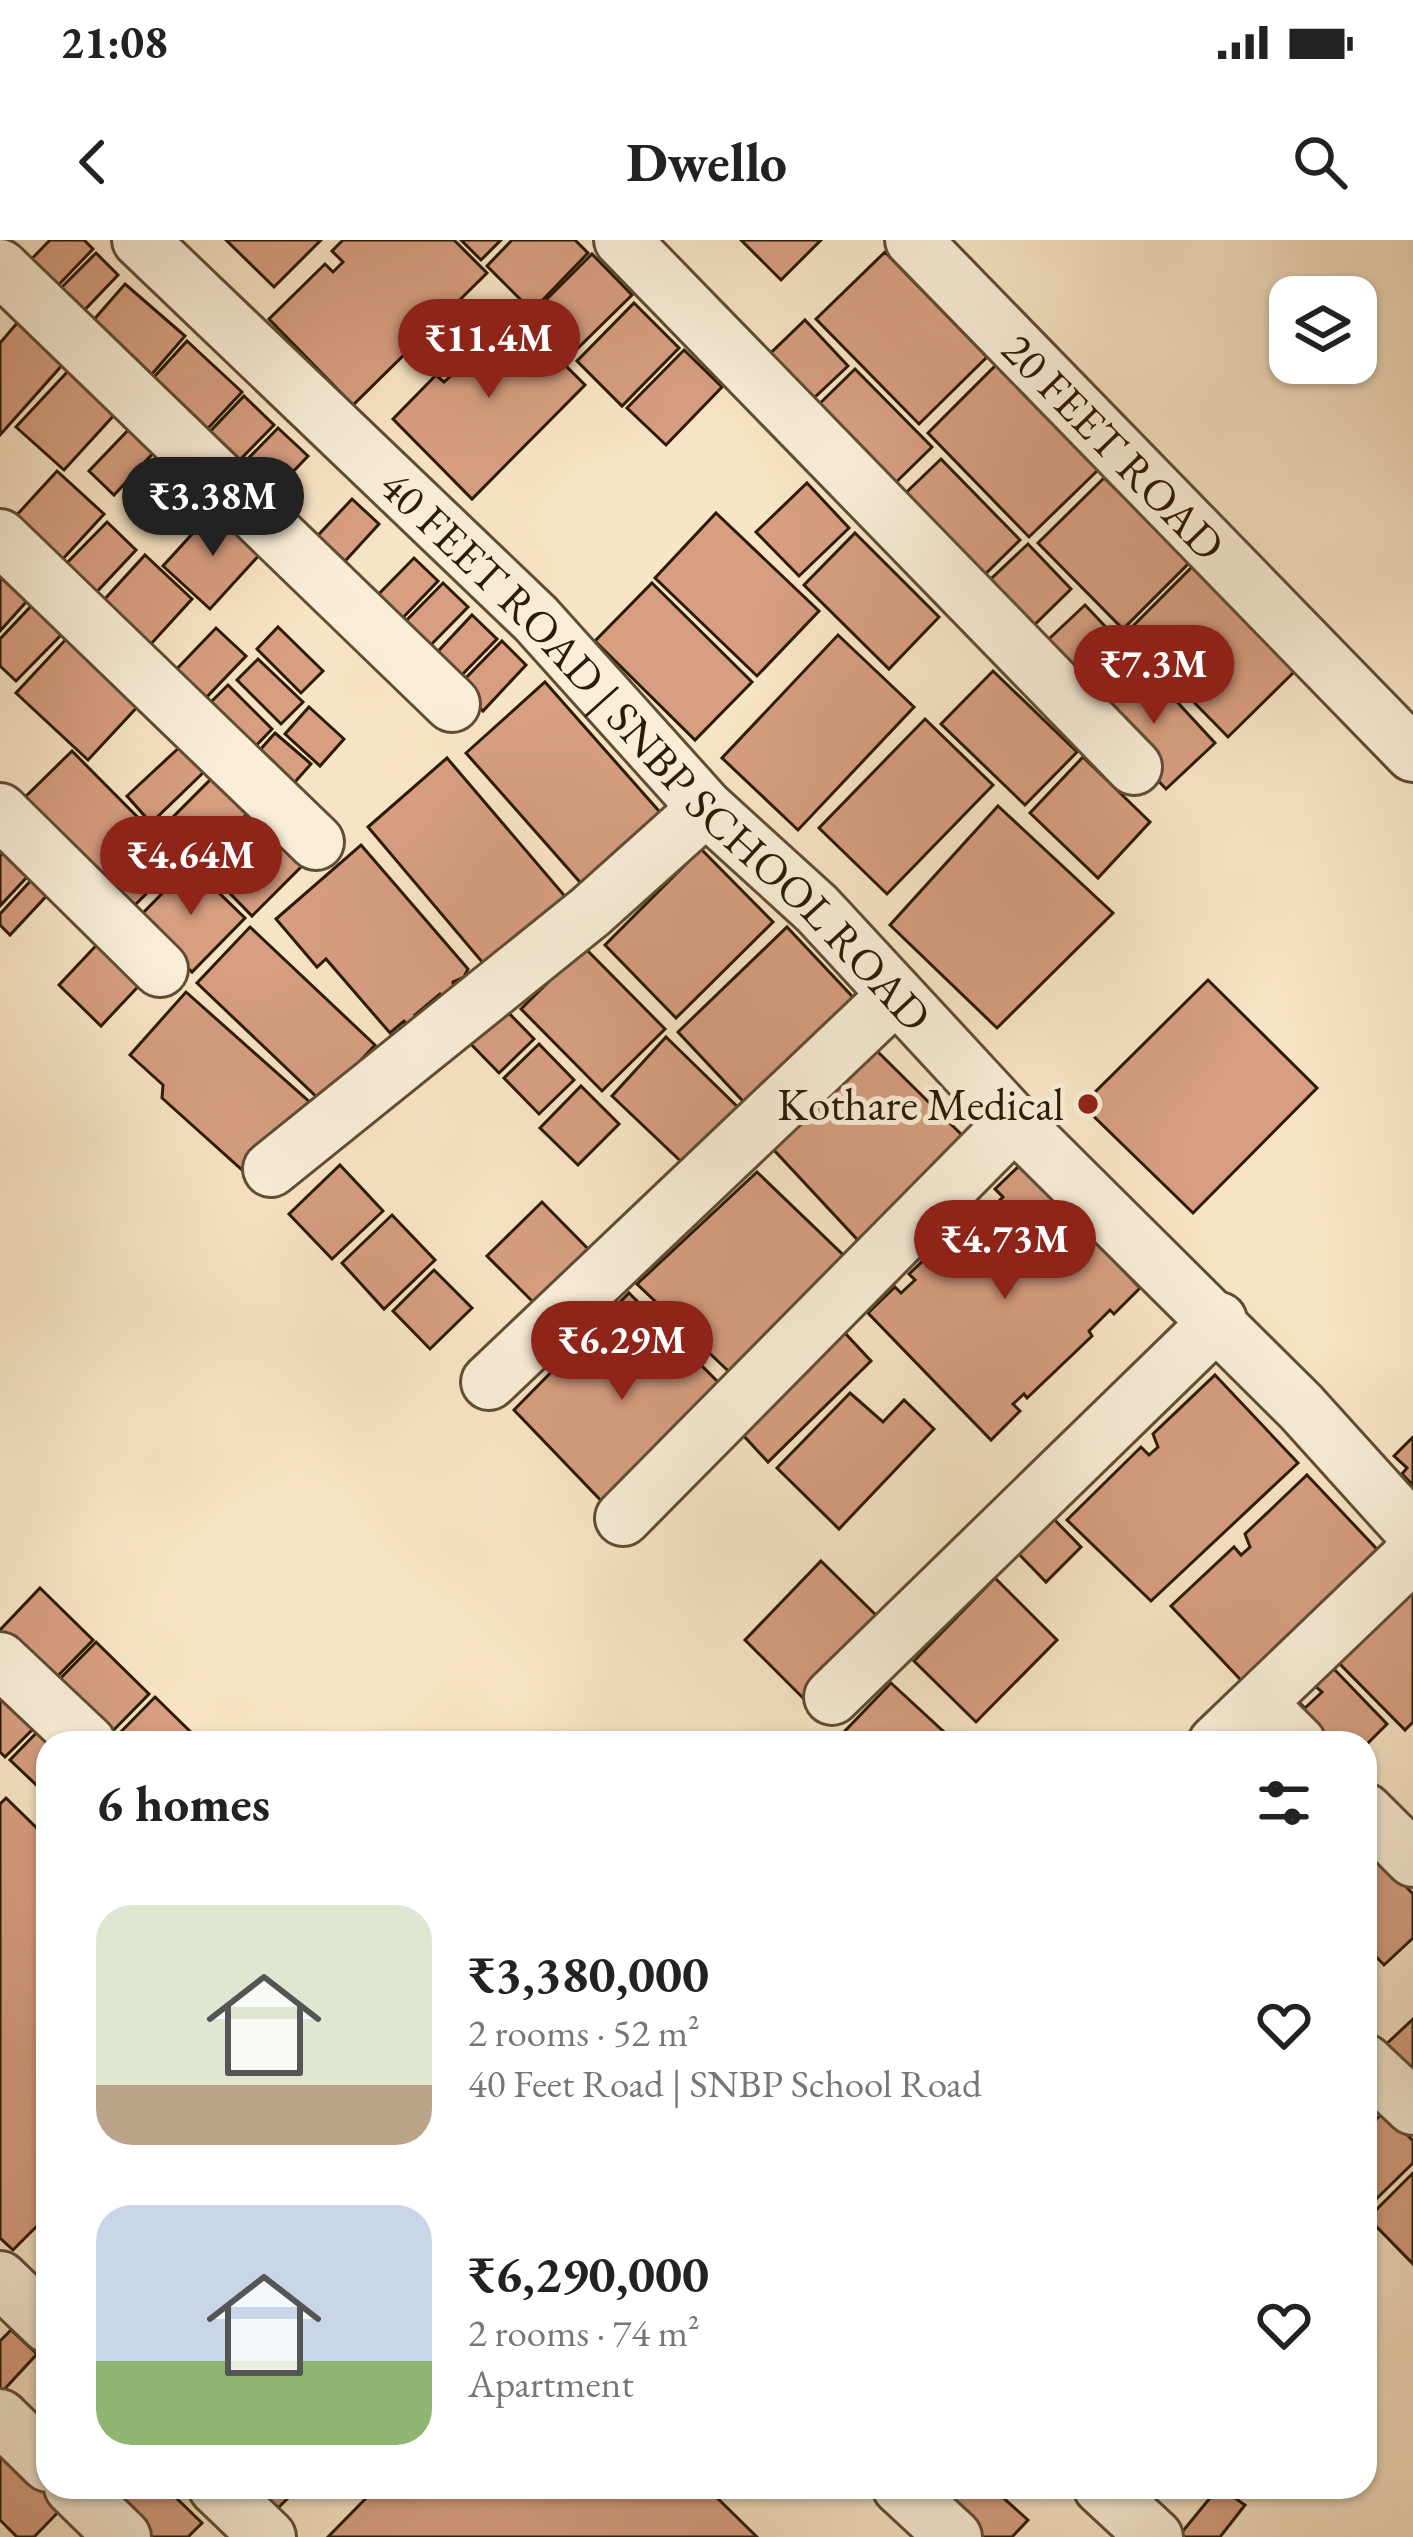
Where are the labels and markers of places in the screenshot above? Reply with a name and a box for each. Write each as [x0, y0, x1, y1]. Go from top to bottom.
pin: ₹11.4M [391, 299, 587, 401]
pin: ₹3.38M [115, 457, 311, 559]
pin: ₹7.3M [1070, 625, 1238, 727]
pin: ₹4.64M [93, 816, 289, 918]
place label: Kothare Medical [777, 1075, 1064, 1133]
marker: Kothare Medical [1075, 1091, 1101, 1117]
pin: ₹4.73M [907, 1200, 1103, 1302]
pin: ₹6.29M [524, 1301, 720, 1403]

